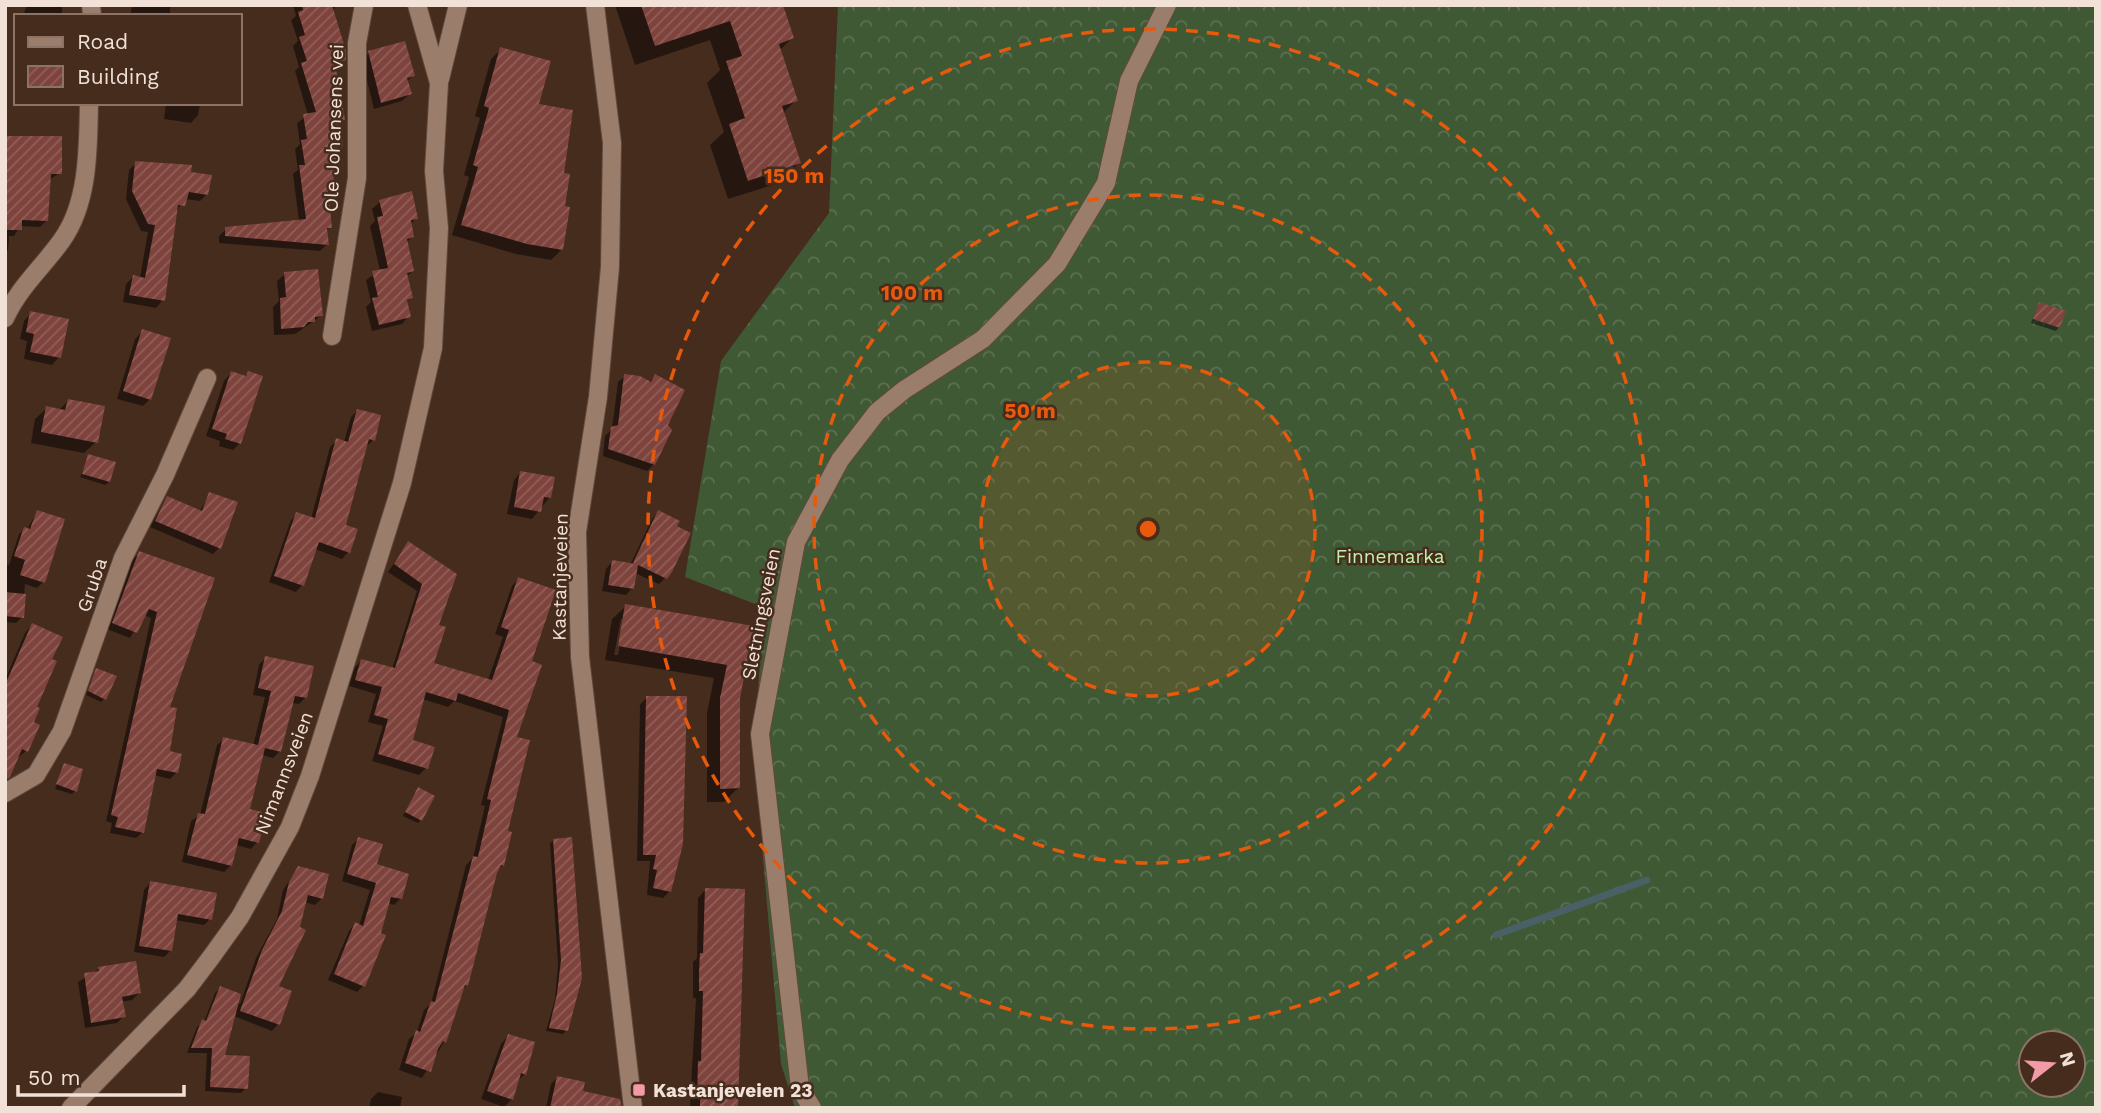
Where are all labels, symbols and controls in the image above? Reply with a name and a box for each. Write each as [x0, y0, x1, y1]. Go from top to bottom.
legend [14, 14, 242, 105]
text: Road [77, 29, 128, 54]
street label: Ole Johansens vei [320, 44, 348, 212]
text: Building [77, 64, 159, 89]
text: 150 m [764, 163, 824, 188]
text: 100 m [881, 280, 943, 305]
text: 50 m [1004, 398, 1056, 423]
street label: Kastanjeveien [547, 513, 573, 641]
centre of rings [1136, 517, 1160, 541]
park label: Finnemarka [1335, 545, 1445, 568]
street label: Sletningsveien [737, 546, 785, 682]
street label: Gruba [72, 555, 112, 615]
street label: Nimannsveien [250, 708, 318, 838]
north arrow [2017, 1029, 2087, 1099]
text: N [2055, 1049, 2081, 1069]
scale bar [18, 1054, 184, 1098]
text: 50 m [28, 1065, 80, 1090]
place label: Kastanjeveien 23 [653, 1079, 812, 1102]
marker: Kastanjeveien 23 [631, 1082, 647, 1098]

